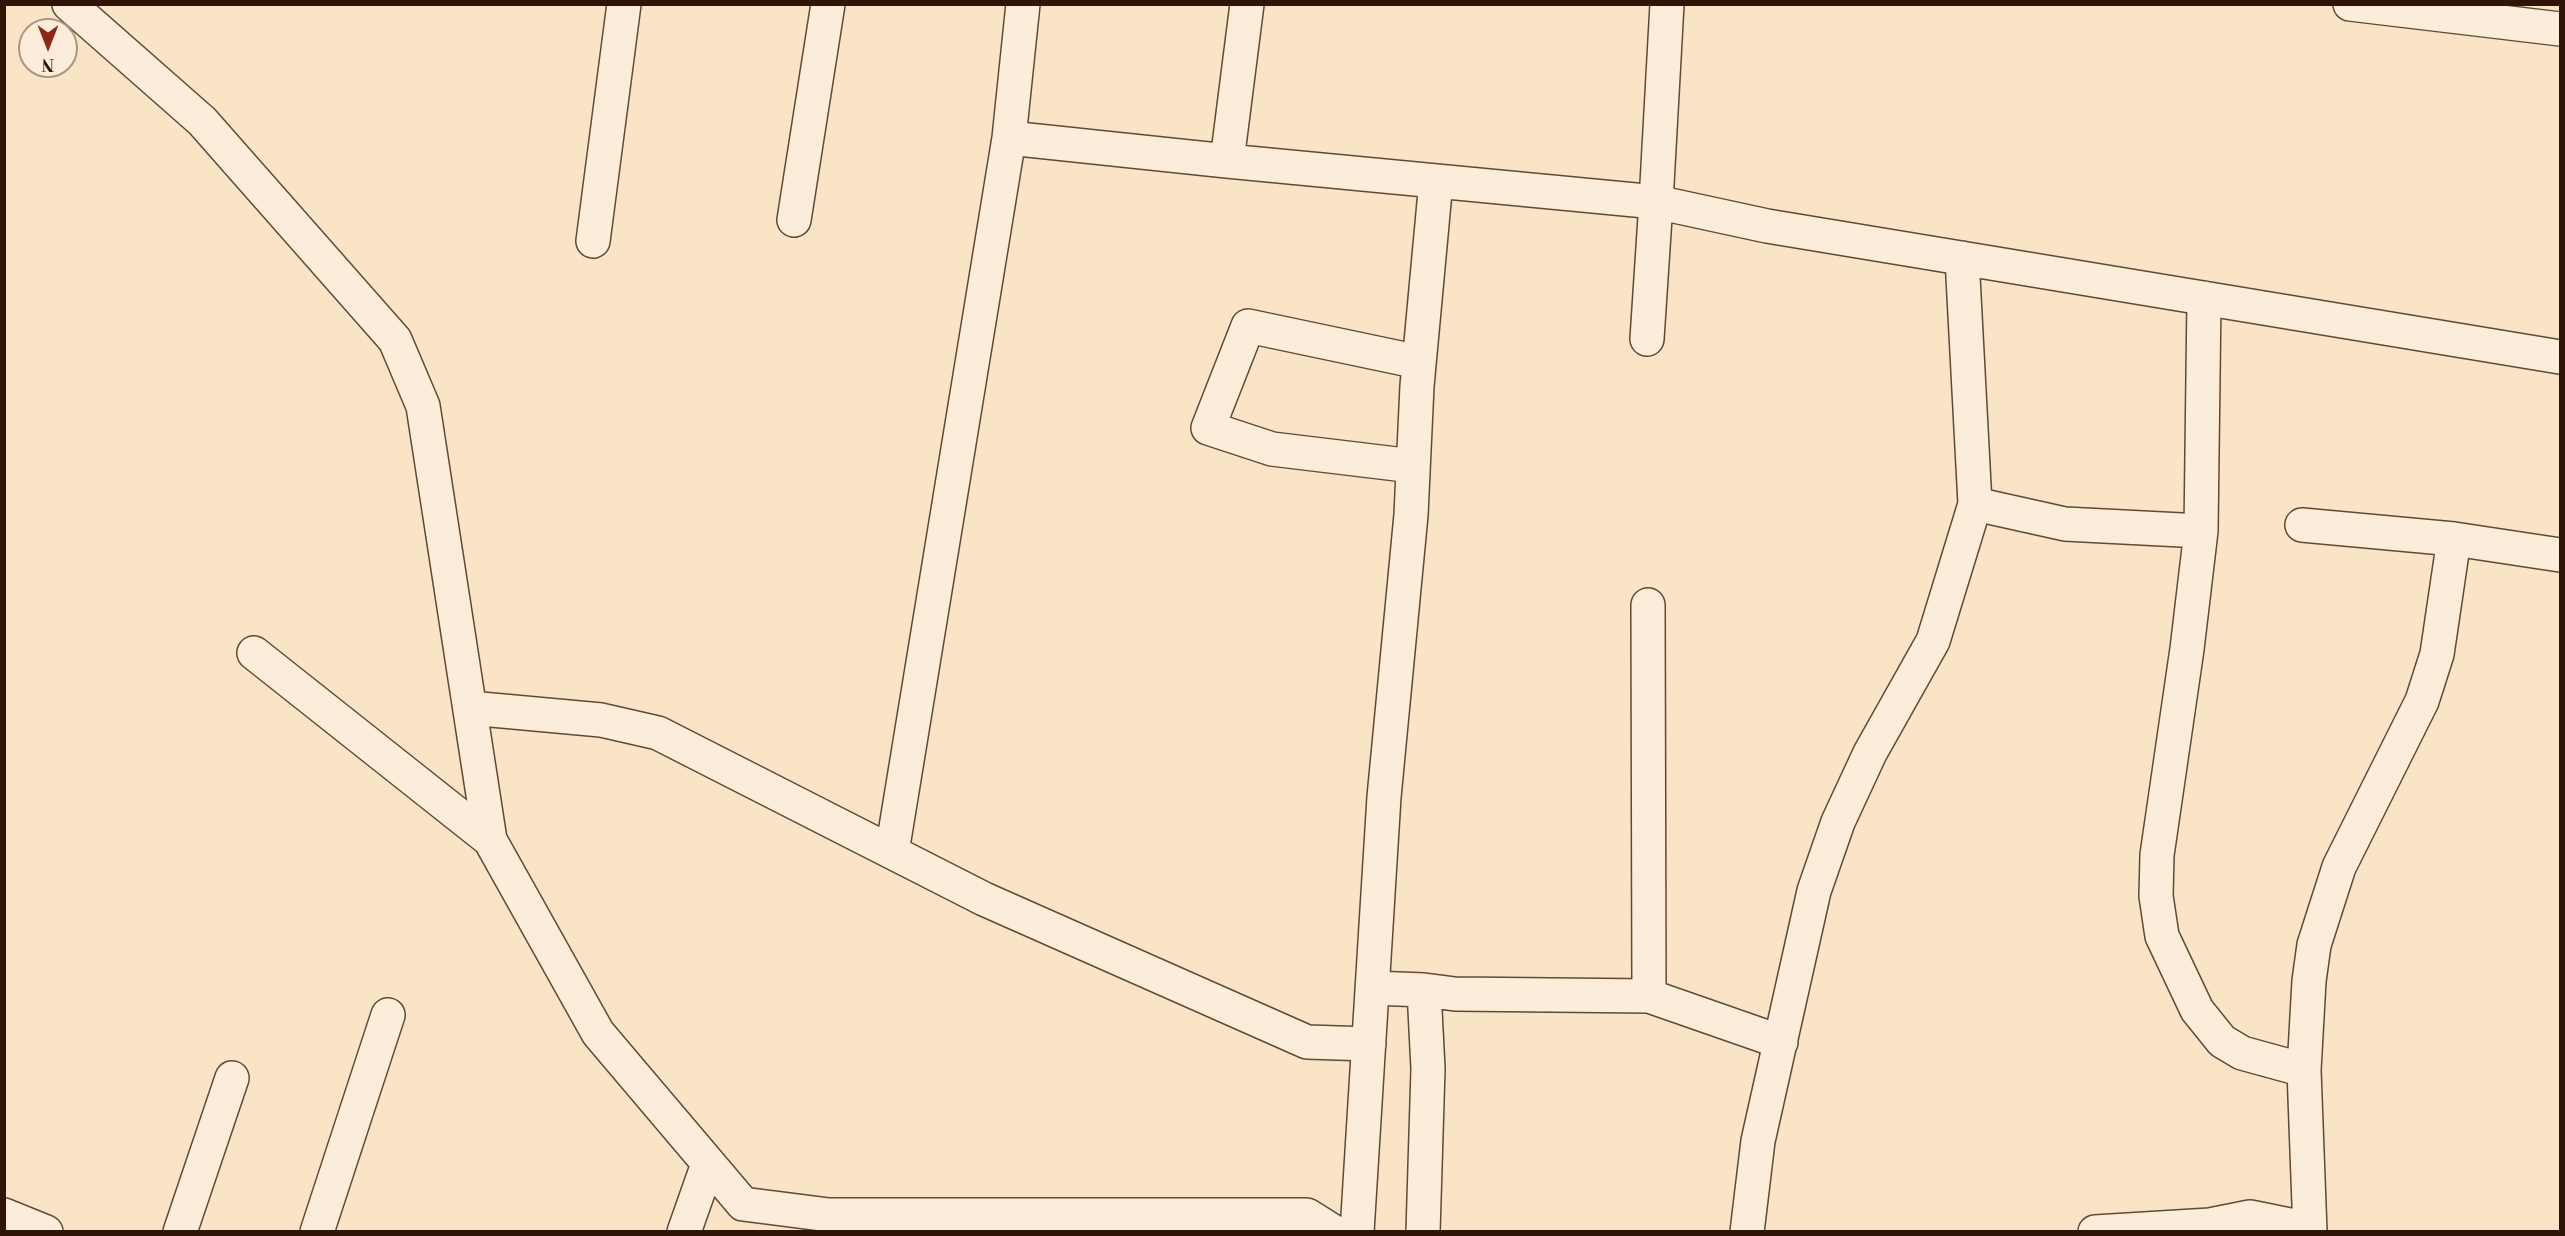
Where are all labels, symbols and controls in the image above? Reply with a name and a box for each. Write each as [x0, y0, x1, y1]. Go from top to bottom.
north arrow [18, 18, 78, 78]
text: N [42, 54, 54, 74]

